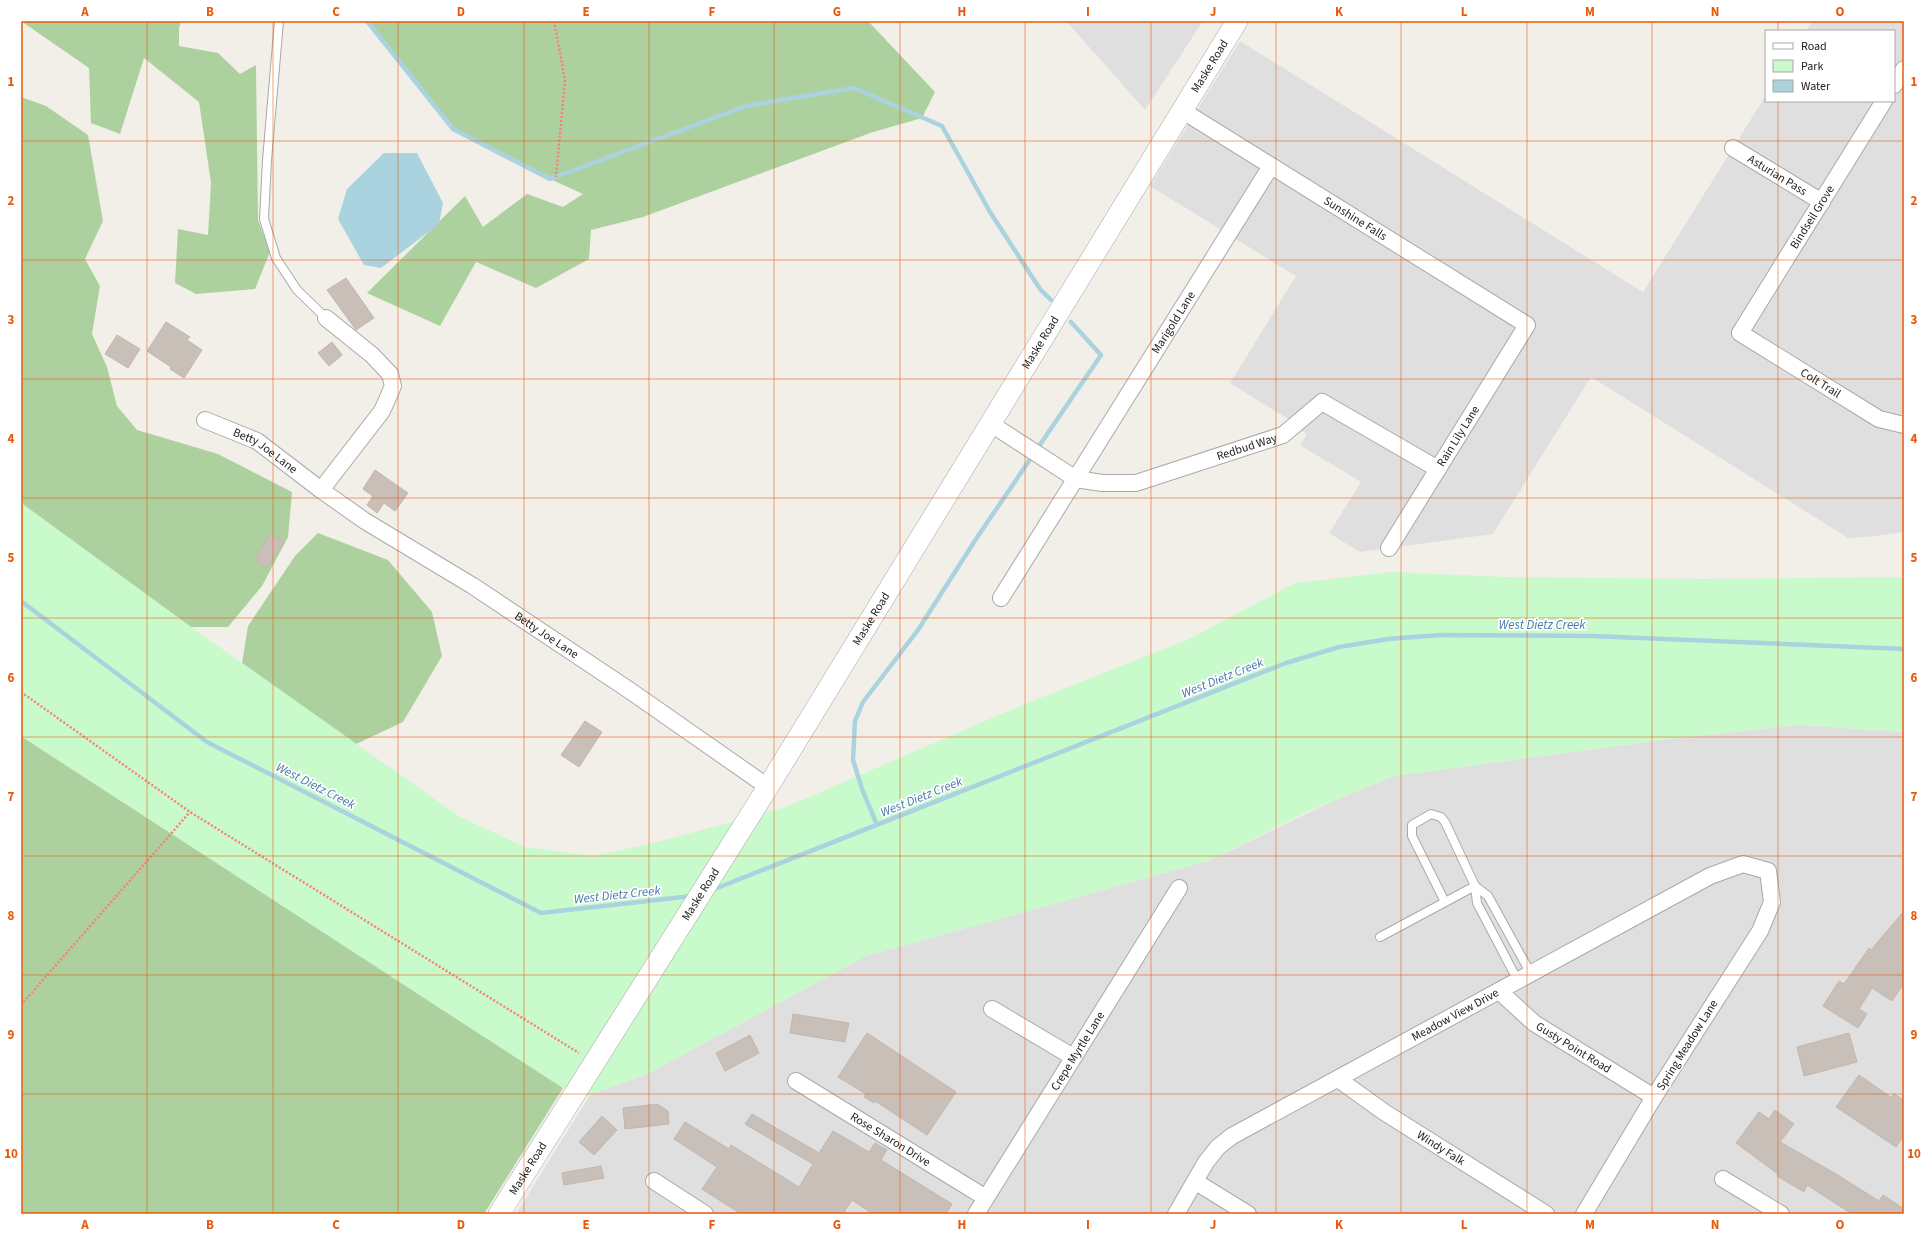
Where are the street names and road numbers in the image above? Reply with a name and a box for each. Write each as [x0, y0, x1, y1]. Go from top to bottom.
street label: Maske Road [1187, 36, 1233, 96]
street label: Asturian Pass [1744, 151, 1810, 200]
street label: Bindseil Grove [1786, 182, 1839, 252]
street label: Sunshine Falls [1320, 192, 1390, 245]
street label: Marigold Lane [1148, 288, 1200, 357]
street label: Maske Road [1018, 313, 1063, 373]
street label: Colt Trail [1797, 364, 1844, 402]
street label: Rain Lily Lane [1433, 402, 1484, 470]
street label: Betty Joe Lane [230, 424, 301, 478]
street label: Redbud Way [1215, 429, 1280, 465]
street label: Maske Road [849, 589, 894, 649]
street label: Betty Joe Lane [511, 608, 582, 663]
street label: Maske Road [678, 865, 724, 924]
street label: Meadow View Drive [1409, 984, 1502, 1046]
street label: Spring Meadow Lane [1653, 997, 1722, 1094]
street label: Crepe Myrtle Lane [1047, 1008, 1109, 1094]
street label: Gusty Point Road [1532, 1018, 1614, 1078]
street label: Rose Sharon Drive [847, 1108, 934, 1171]
street label: Windy Falk [1413, 1127, 1468, 1170]
street label: Maske Road [505, 1139, 551, 1198]

